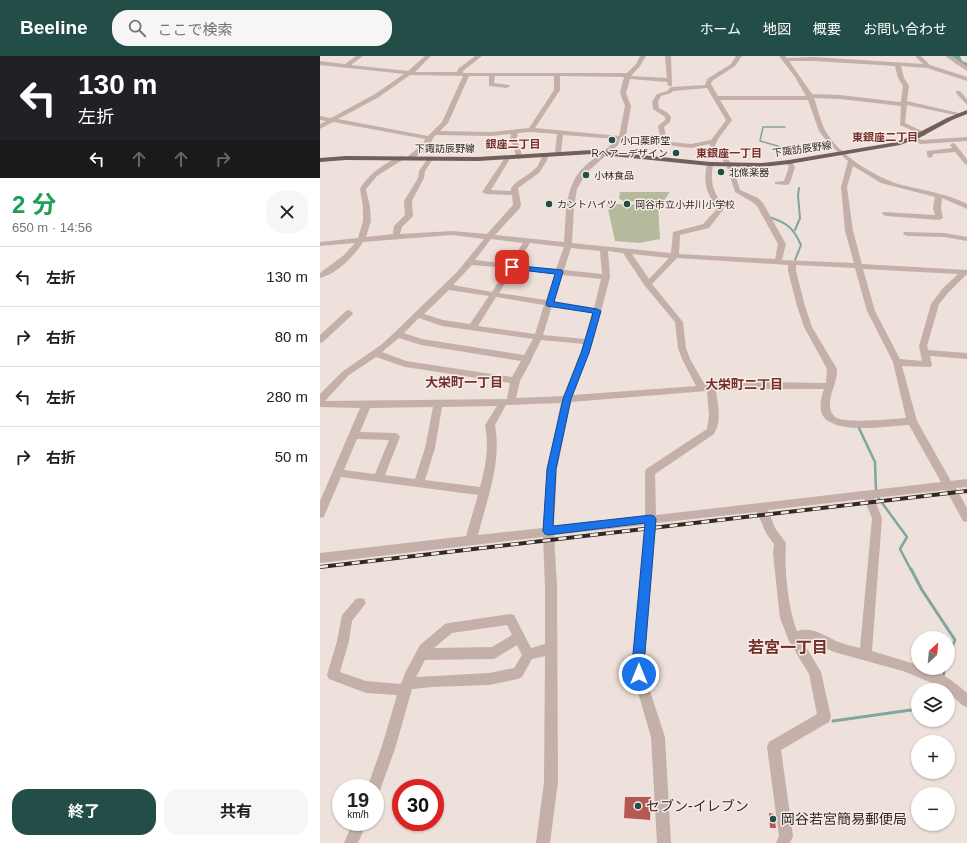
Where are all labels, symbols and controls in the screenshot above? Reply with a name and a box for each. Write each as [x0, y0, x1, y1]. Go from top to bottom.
search box [112, 10, 392, 46]
text: Beeline [20, 17, 88, 38]
icon: search [126, 17, 148, 39]
text: ここで検索 [158, 21, 233, 38]
text: ホーム [699, 21, 741, 37]
text: 地図 [763, 21, 791, 37]
text: 概要 [813, 21, 841, 37]
text: お問い合わせ [863, 21, 947, 37]
text: 130 m [78, 69, 157, 100]
icon: left [12, 72, 64, 124]
text: 左折 [78, 107, 114, 127]
district label: 東銀座二丁目 [852, 131, 918, 143]
marker: 小口薬師堂 [607, 135, 617, 145]
place label: 小口薬師堂 [620, 135, 670, 146]
district label: 銀座二丁目 [486, 138, 541, 150]
street label: 下諏訪辰野線 [772, 139, 832, 159]
street label: 下諏訪辰野線 [415, 143, 475, 154]
district label: 東銀座一丁目 [696, 147, 762, 159]
icon: left [86, 148, 108, 170]
icon: ahead [128, 148, 150, 170]
icon: ahead [170, 148, 192, 170]
icon: right [212, 148, 234, 170]
place label: Rヘアーデザイン [591, 148, 668, 159]
marker: Rヘアーデザイン [671, 148, 681, 158]
marker: 北條楽器 [716, 167, 726, 177]
place label: 北條楽器 [729, 167, 769, 178]
marker: 小林食品 [581, 170, 591, 180]
place label: 小林食品 [594, 170, 634, 181]
text: 2 分 [12, 191, 56, 218]
button: close [266, 191, 308, 233]
marker: カントハイツ [544, 199, 554, 209]
place label: カントハイツ [557, 199, 617, 210]
marker: 岡谷市立小井川小学校 [622, 199, 632, 209]
place label: 岡谷市立小井川小学校 [635, 199, 735, 210]
text: 650 m · 14:56 [12, 220, 92, 235]
pin [495, 250, 529, 284]
icon: arrive [501, 256, 523, 278]
icon: left [12, 266, 34, 288]
text: 130 m [266, 268, 308, 285]
text: 左折 [46, 269, 76, 286]
icon: right [12, 326, 34, 348]
text: 80 m [275, 328, 308, 345]
text: 右折 [46, 329, 76, 346]
district label: 大栄町一丁目 [425, 375, 503, 390]
district label: 大栄町二丁目 [705, 377, 783, 392]
icon: left [12, 386, 34, 408]
text: 280 m [266, 388, 308, 405]
text: 左折 [46, 389, 76, 406]
icon: right [12, 446, 34, 468]
text: 50 m [275, 448, 308, 465]
text: 右折 [46, 449, 76, 466]
north arrow [911, 631, 955, 675]
map controls [911, 631, 955, 831]
district label: 若宮一丁目 [748, 639, 828, 656]
position arrow [618, 653, 660, 695]
button: layers [911, 683, 955, 727]
button: + [911, 735, 955, 779]
speed limit sign: 30 [392, 779, 444, 831]
button: − [911, 787, 955, 831]
button: 終了 [12, 789, 156, 835]
button: 共有 [164, 789, 308, 835]
text: 19 [347, 789, 369, 811]
place label: セブン-イレブン [646, 798, 749, 814]
marker: セブン-イレブン [633, 801, 643, 811]
text: km/h [347, 809, 369, 820]
place label: 岡谷若宮簡易郵便局 [781, 811, 907, 827]
marker: 岡谷若宮簡易郵便局 [768, 814, 778, 824]

